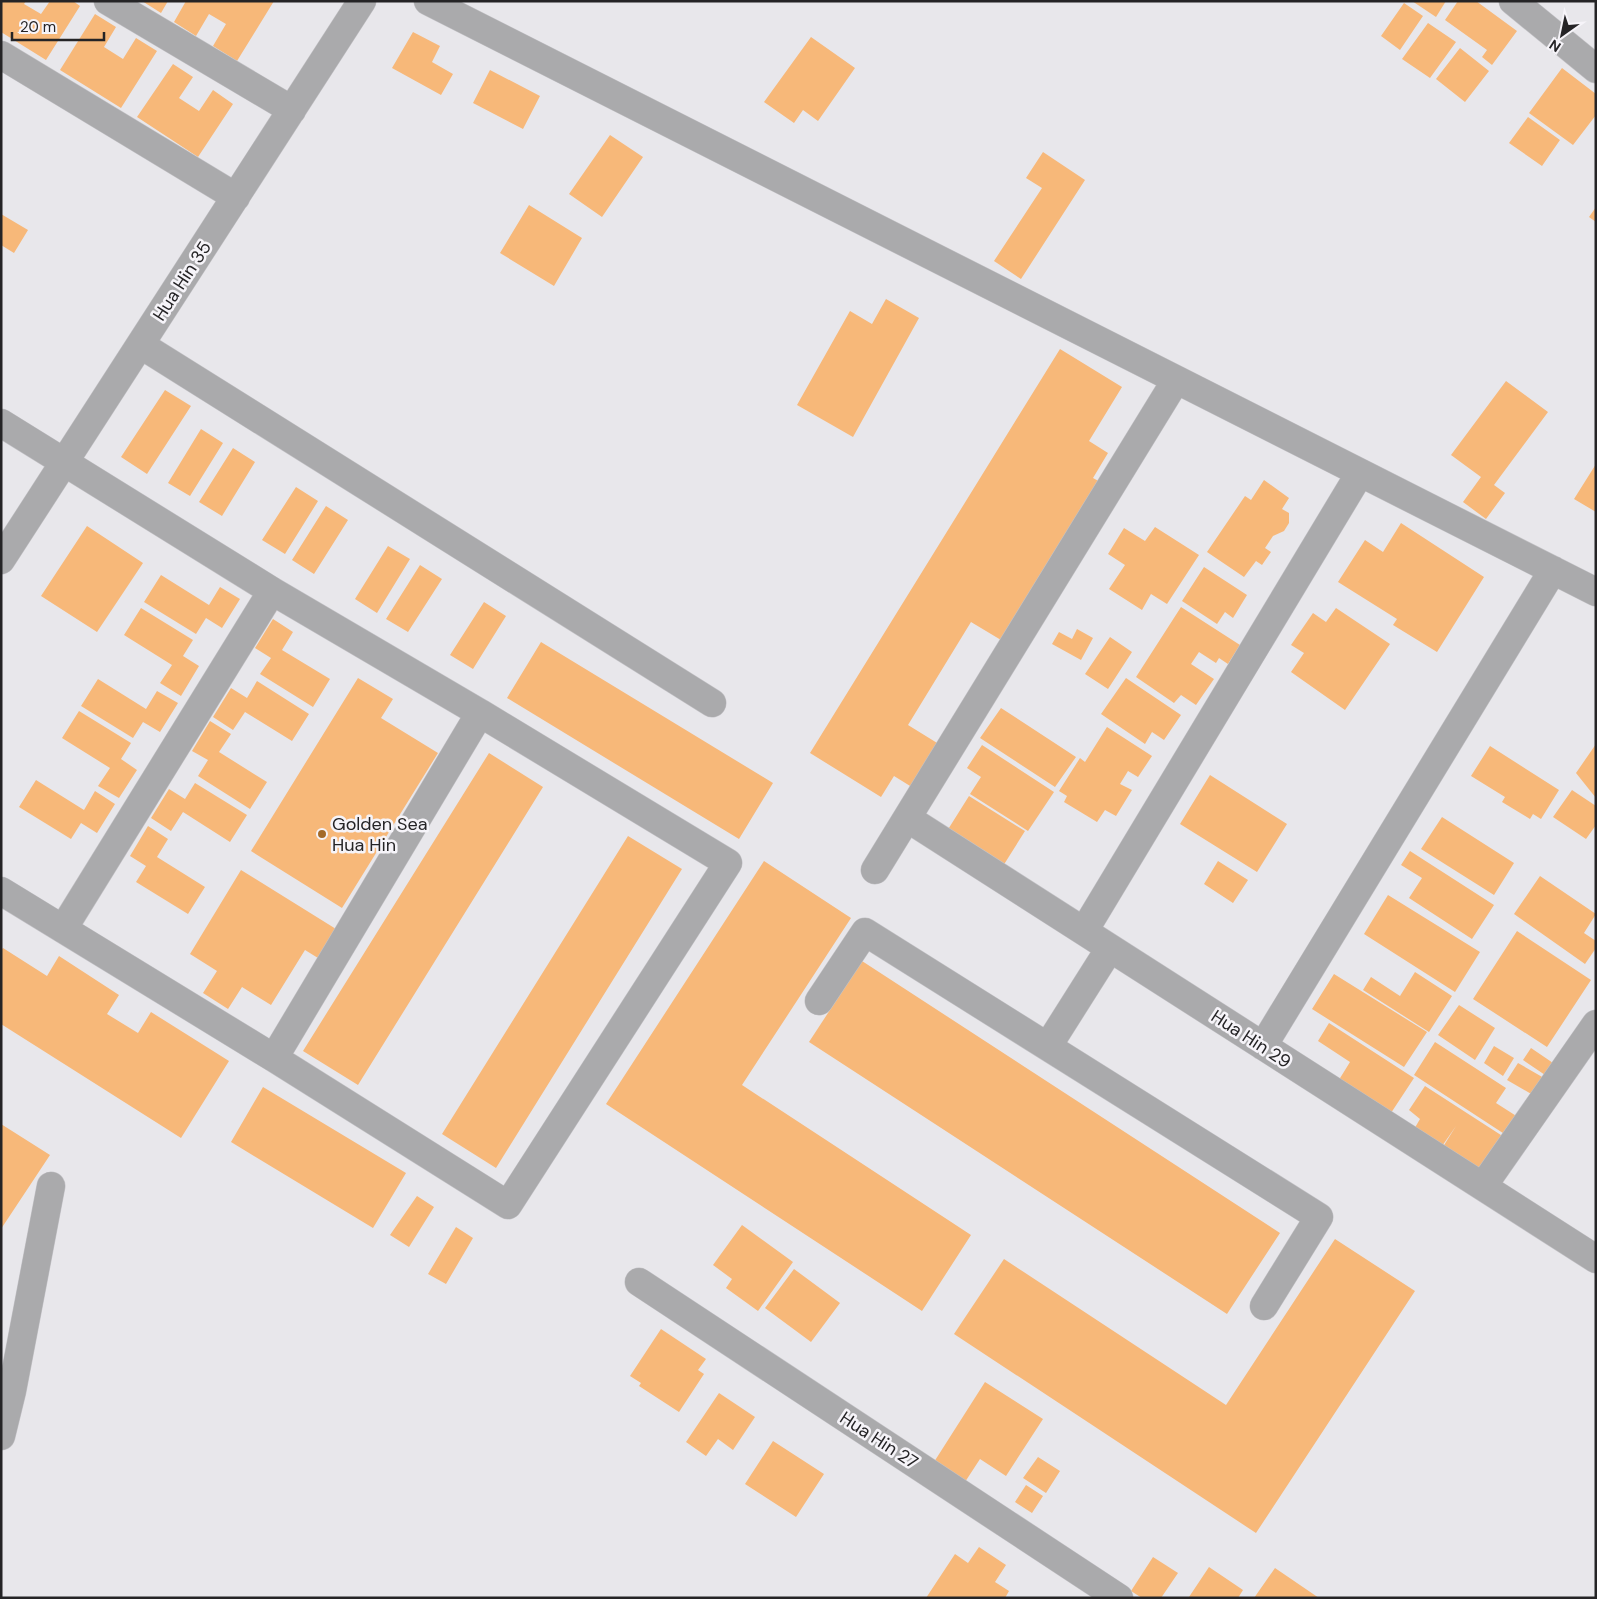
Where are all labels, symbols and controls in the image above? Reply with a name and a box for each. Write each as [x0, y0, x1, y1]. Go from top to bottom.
scale bar [12, 10, 105, 42]
north arrow [1537, 10, 1587, 60]
text: 20 m [20, 17, 56, 37]
text: N [1546, 36, 1564, 56]
street label: Hua Hin 35 [147, 237, 217, 325]
place label: Golden Sea Hua Hin [332, 812, 427, 857]
marker: Golden Sea Hua Hin [316, 828, 328, 840]
street label: Hua Hin 29 [1207, 1004, 1295, 1074]
street label: Hua Hin 27 [835, 1406, 923, 1474]

